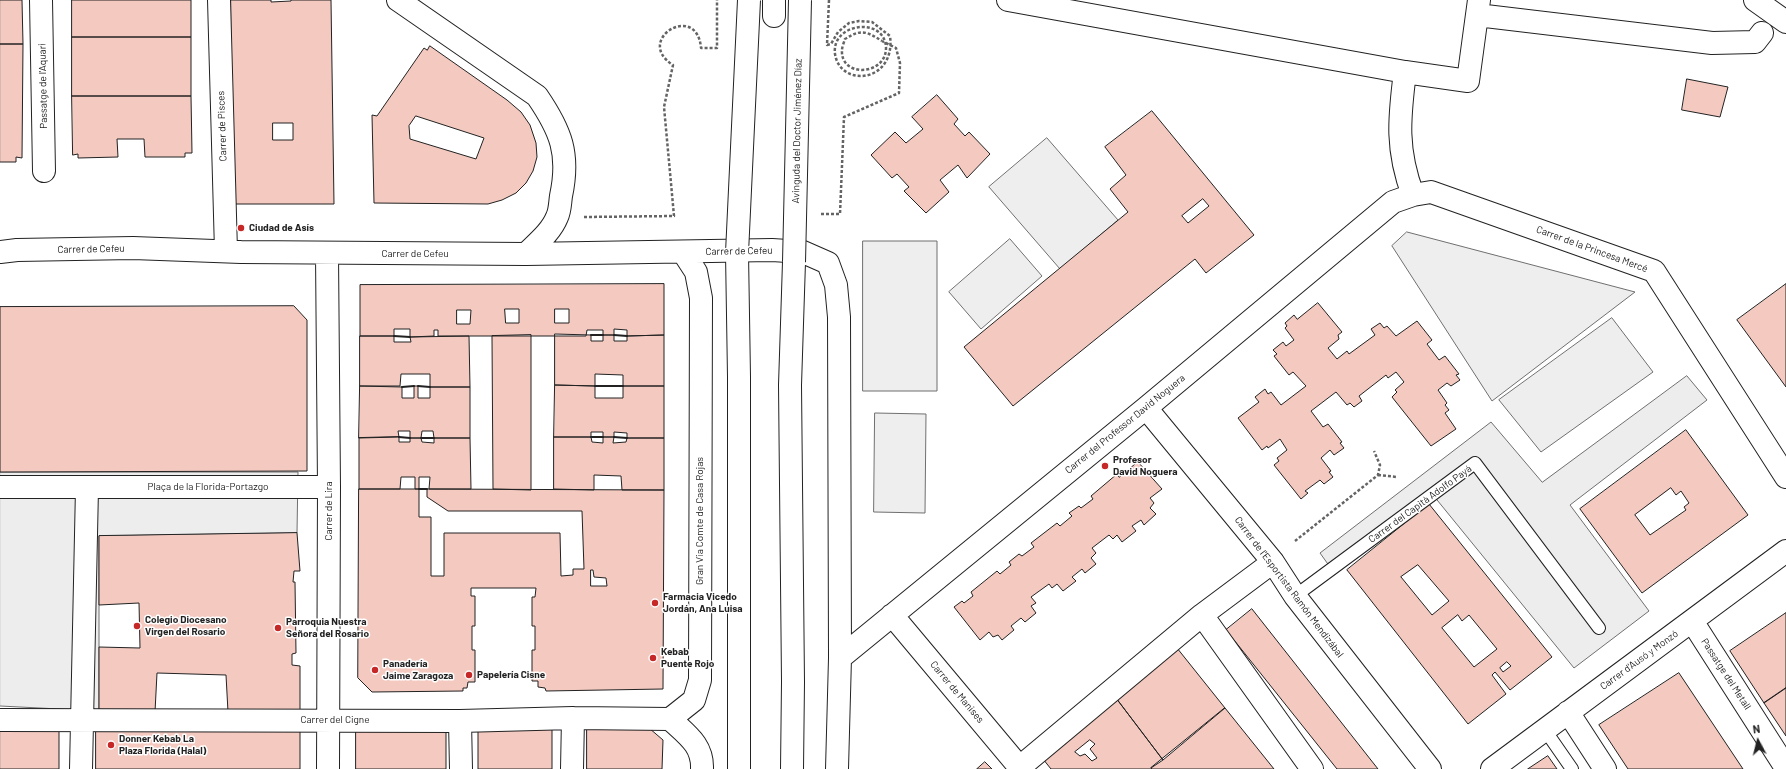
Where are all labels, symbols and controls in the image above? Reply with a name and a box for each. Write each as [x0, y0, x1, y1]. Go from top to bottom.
street label: Passatge de l'Aquari [36, 43, 50, 129]
street label: Avinguda del Doctor Jiménez Díaz [790, 58, 804, 204]
street label: Carrer de Pisces [215, 91, 229, 161]
place label: Ciudad de Asís [249, 222, 314, 234]
marker: Ciudad de Asís [236, 223, 246, 233]
street label: Carrer de la Princesa Mercé [1535, 223, 1649, 275]
street label: Carrer de Cefeu [57, 242, 125, 256]
street label: Carrer de Cefeu [705, 244, 773, 258]
street label: Carrer de Cefeu [381, 248, 449, 260]
street label: Carrer del Professor David Noguera [1063, 372, 1187, 476]
place label: Profesor David Noguera [1113, 454, 1177, 478]
street label: Gran Via Comte de Casa Rojas [694, 457, 706, 585]
marker: Profesor David Noguera [1100, 461, 1110, 471]
street label: Carrer del Capità Adolfo Payá [1366, 463, 1474, 545]
street label: Plaça de la Florida-Portazgo [148, 481, 268, 493]
street label: Carrer de Lira [323, 481, 335, 541]
street label: Carrer de l'Esportista Ramón Mendizábal [1232, 514, 1346, 660]
place label: Farmacia Vicedo Jordán, Ana Luisa [663, 591, 743, 614]
marker: Farmacia Vicedo Jordán, Ana Luisa [650, 598, 660, 608]
place label: Colegio Diocesano Virgen del Rosario [145, 614, 227, 638]
place label: Parroquia Nuestra Señora del Rosario [286, 616, 369, 640]
marker: Colegio Diocesano Virgen del Rosario [132, 621, 142, 631]
marker: Parroquia Nuestra Señora del Rosario [273, 623, 283, 633]
street label: Carrer d'Ausó y Monzó [1598, 628, 1680, 692]
street label: Passatge del Metall [1698, 636, 1754, 712]
place label: Kebab Puente Rojo [661, 646, 714, 670]
marker: Kebab Puente Rojo [648, 653, 658, 663]
place label: Panadería Jaime Zaragoza [383, 658, 453, 682]
street label: Carrer de Manises [928, 659, 986, 725]
marker: Panadería Jaime Zaragoza [370, 665, 380, 675]
place label: Papelería Cisne [477, 669, 545, 681]
marker: Papelería Cisne [464, 670, 474, 680]
street label: Carrer del Cigne [300, 714, 370, 726]
north arrow [1738, 721, 1778, 761]
text: N [1752, 722, 1761, 735]
place label: Donner Kebab La Plaza Florida (Halal) [119, 733, 206, 756]
marker: Donner Kebab La Plaza Florida (Halal) [106, 740, 116, 750]

